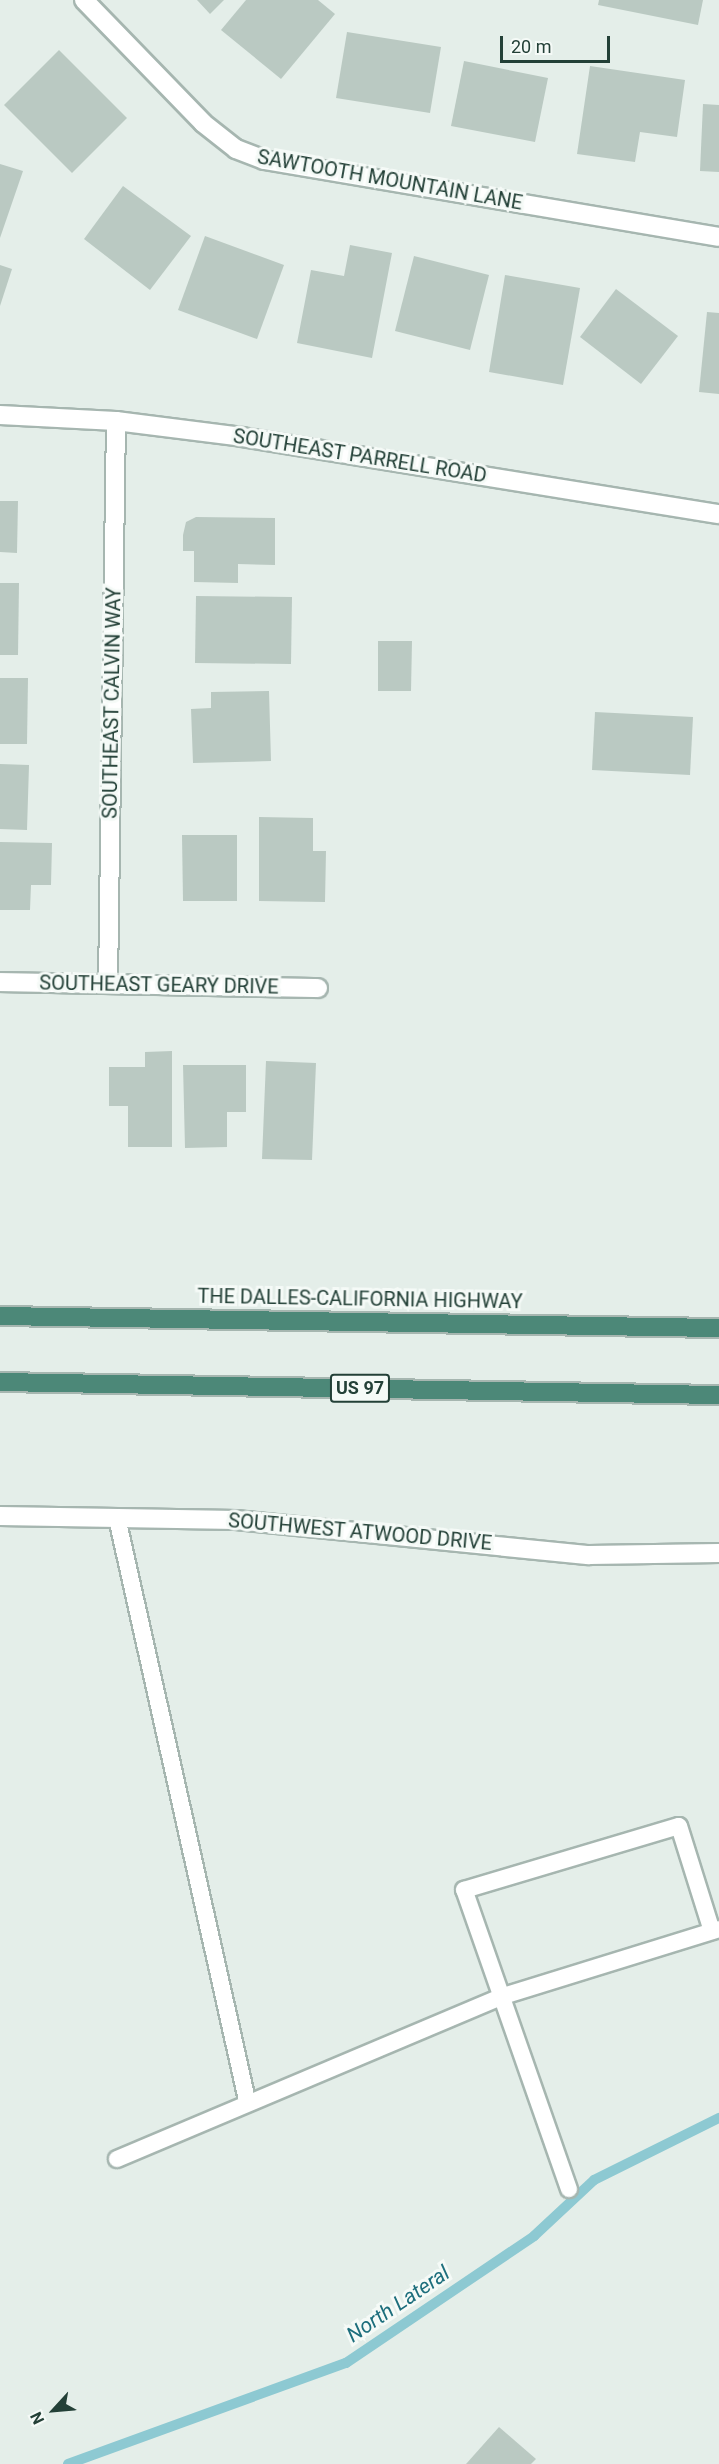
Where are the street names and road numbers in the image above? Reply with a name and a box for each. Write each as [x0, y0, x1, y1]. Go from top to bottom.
street label: SAWTOOTH MOUNTAIN LANE [256, 145, 524, 215]
street label: SOUTHEAST PARRELL ROAD [231, 424, 489, 488]
street label: SOUTHEAST CALVIN WAY [98, 587, 126, 819]
street label: SOUTHEAST GEARY DRIVE [39, 971, 279, 999]
street label: THE DALLES-CALIFORNIA HIGHWAY [197, 1284, 523, 1314]
road number: US 97 [328, 1373, 392, 1403]
street label: SOUTHWEST ATWOOD DRIVE [227, 1509, 493, 1555]

